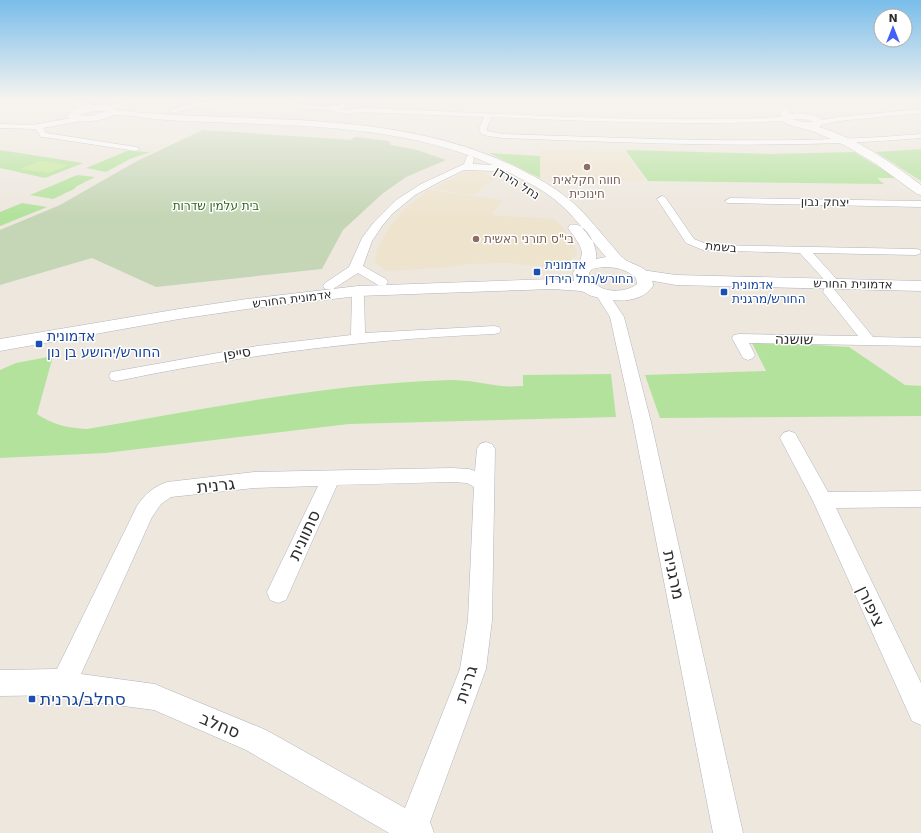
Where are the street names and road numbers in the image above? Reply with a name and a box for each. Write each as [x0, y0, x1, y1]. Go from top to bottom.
street label: נחל הירדן [492, 164, 542, 202]
street label: יצחק נבון [801, 195, 849, 209]
street label: בשמת [705, 239, 737, 255]
street label: אדמונית החורש [813, 276, 893, 292]
street label: אדמונית החורש [252, 287, 332, 311]
street label: שושנה [775, 331, 813, 347]
street label: סייפן [222, 343, 252, 363]
street label: גרנית [196, 473, 236, 497]
street label: סתוונית [284, 507, 324, 563]
street label: מרגנית [659, 548, 689, 602]
street label: ציפורן [853, 582, 889, 630]
street label: גרנית [451, 663, 481, 705]
street label: סחלב [197, 708, 243, 742]

